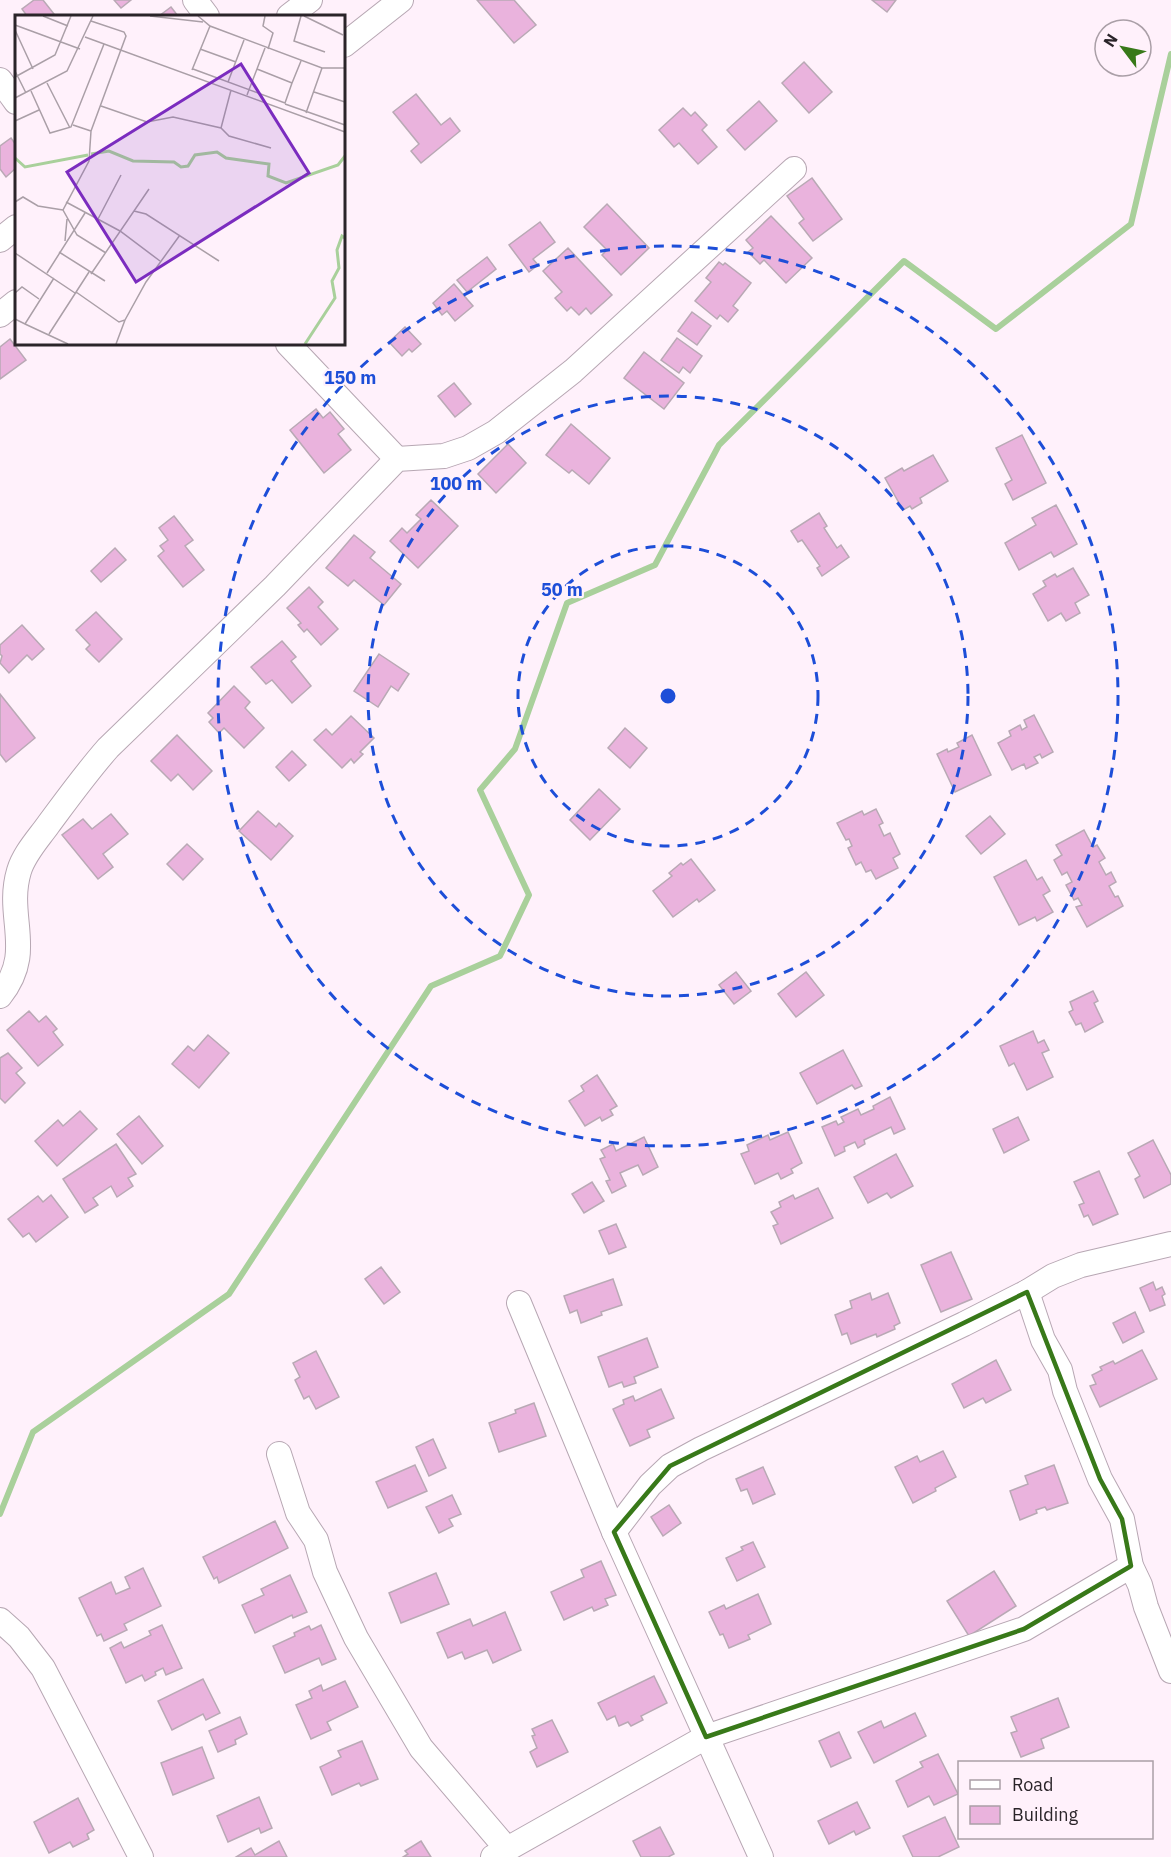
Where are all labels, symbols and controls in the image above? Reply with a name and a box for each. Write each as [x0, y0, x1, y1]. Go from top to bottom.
inset map [15, 15, 345, 345]
north arrow [1093, 18, 1153, 78]
text: N [1099, 30, 1122, 50]
text: 150 m [324, 366, 376, 389]
text: 100 m [430, 472, 482, 495]
text: 50 m [541, 578, 583, 601]
centre of rings [658, 686, 678, 706]
legend [958, 1761, 1153, 1839]
text: Road [1012, 1773, 1053, 1796]
text: Building [1012, 1803, 1079, 1826]

